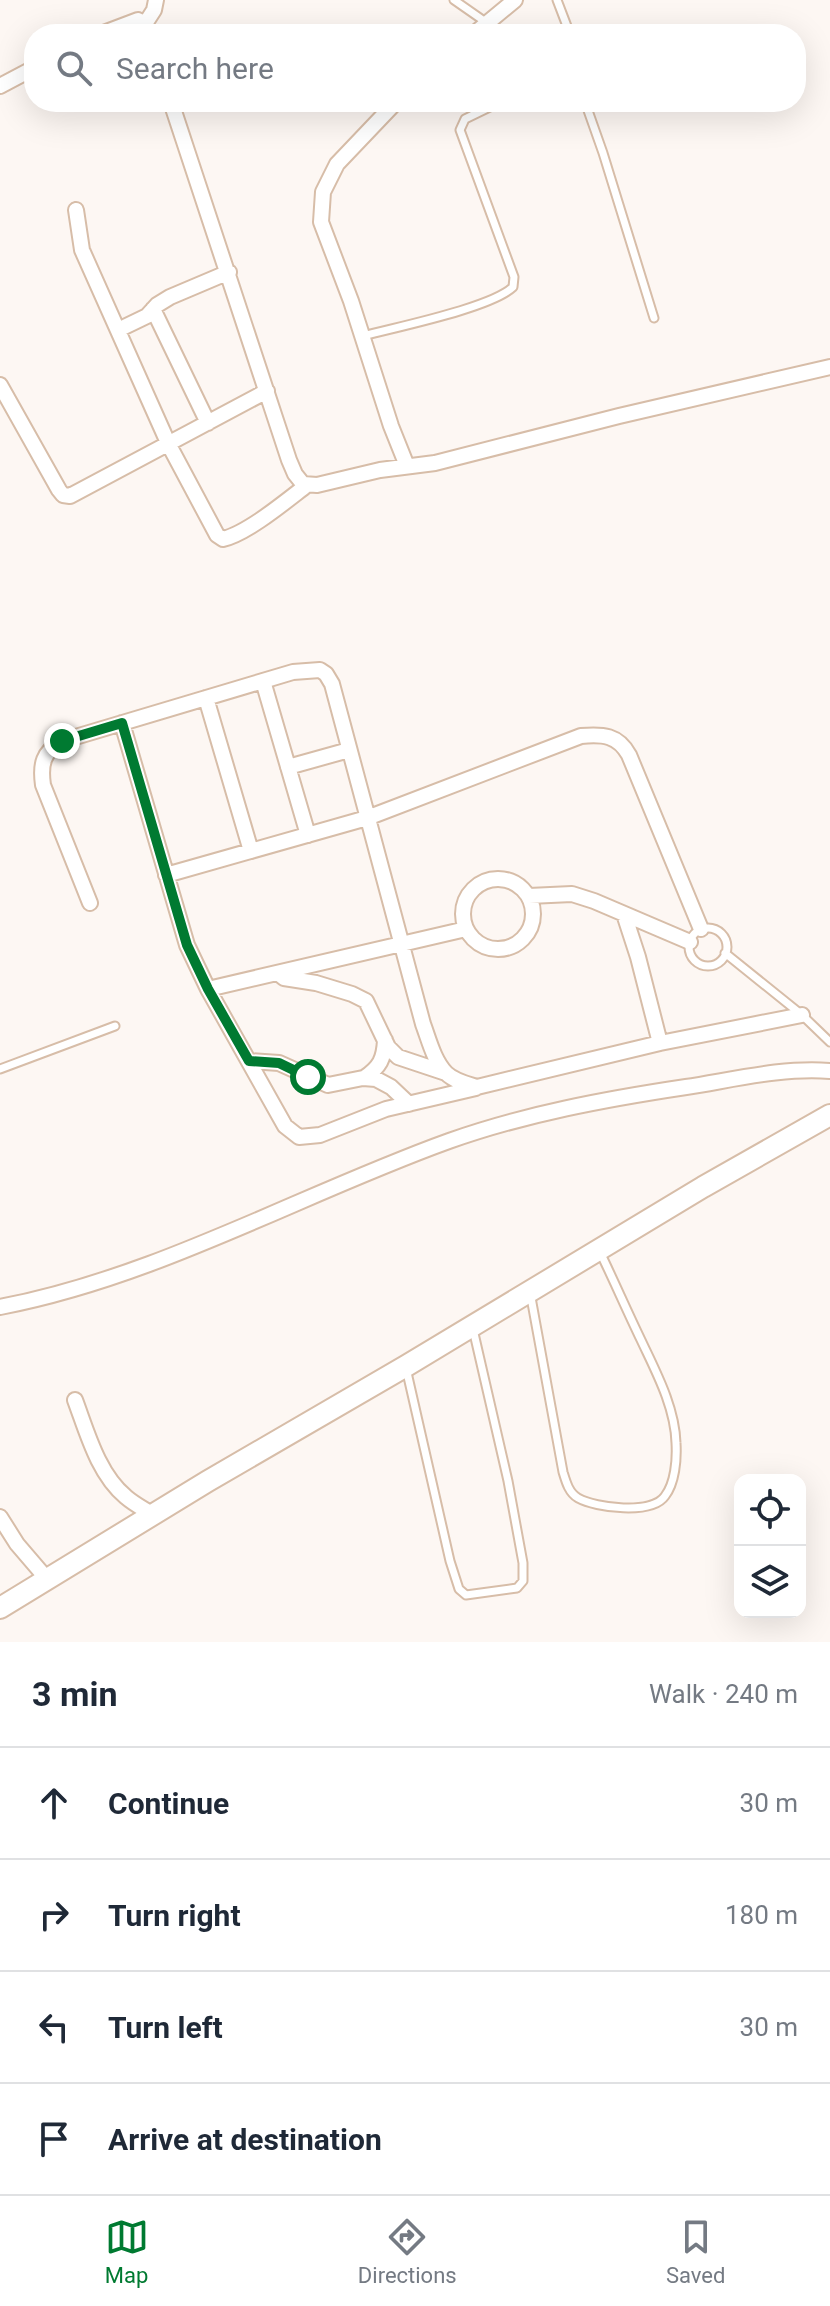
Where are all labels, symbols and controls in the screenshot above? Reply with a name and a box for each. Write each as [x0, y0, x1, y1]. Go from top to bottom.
search box [24, 24, 806, 112]
icon: search [52, 46, 96, 90]
text: Search here [116, 51, 274, 86]
route end [44, 723, 80, 759]
route start [290, 1059, 326, 1095]
map controls [734, 1474, 806, 1618]
button: locate [734, 1474, 806, 1546]
button: layers [734, 1546, 806, 1618]
text: 3 min [32, 1674, 117, 1714]
text: Walk · 240 m [649, 1679, 798, 1709]
icon: ahead [32, 1781, 76, 1825]
text: Continue [108, 1786, 229, 1821]
text: 30 m [740, 1788, 798, 1818]
icon: right [32, 1893, 76, 1937]
text: Turn right [108, 1898, 241, 1933]
text: 180 m [725, 1900, 798, 1930]
icon: left [32, 2005, 76, 2049]
text: Turn left [108, 2010, 223, 2045]
text: 30 m [740, 2012, 798, 2042]
icon: arrive [32, 2117, 76, 2161]
text: Arrive at destination [108, 2122, 382, 2157]
tab: Map [105, 2215, 149, 2288]
tab: Directions [358, 2215, 457, 2288]
tab: Saved [666, 2215, 725, 2288]

